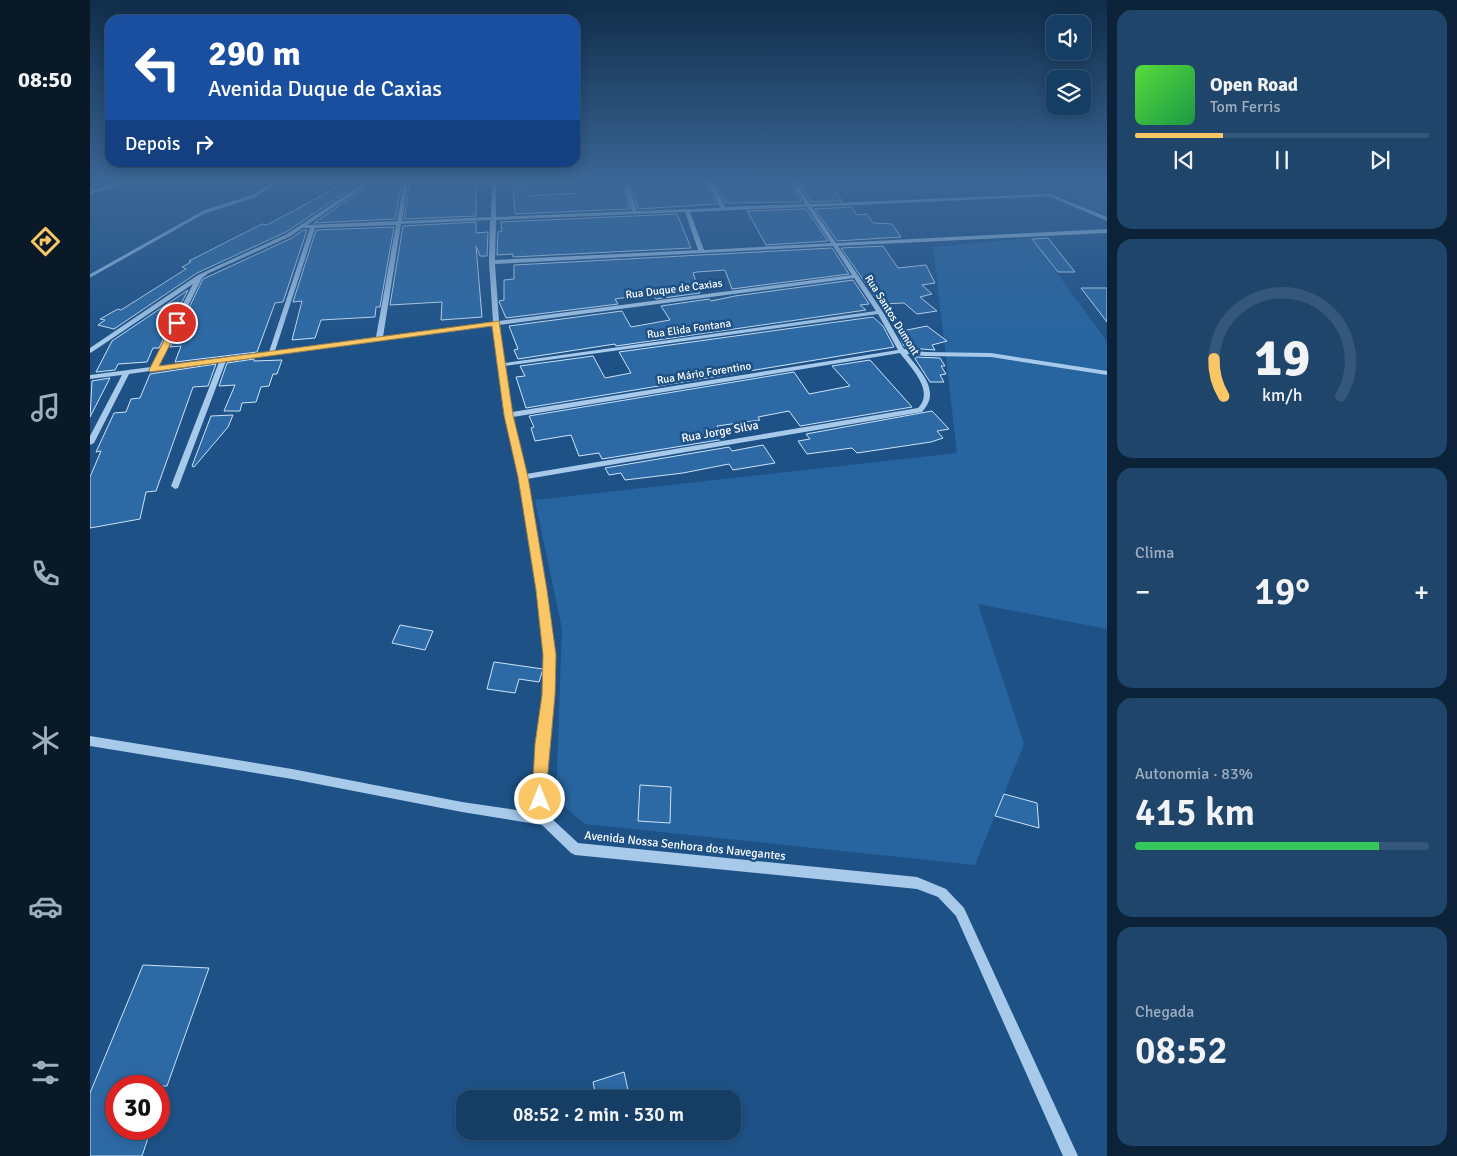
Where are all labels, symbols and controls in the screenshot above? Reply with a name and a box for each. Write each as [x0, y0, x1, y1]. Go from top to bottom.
map controls [1046, 15, 1091, 115]
button: sound [1046, 15, 1091, 60]
text: 290 m [208, 32, 301, 75]
icon: left [125, 35, 190, 100]
text: 08:50 [18, 66, 72, 93]
button: layers [1046, 70, 1091, 115]
text: Open Road [1210, 73, 1298, 97]
text: Avenida Duque de Caxias [208, 75, 442, 102]
text: Tom Ferris [1210, 97, 1280, 117]
icon: right [190, 130, 218, 158]
text: Depois [125, 132, 180, 156]
icon: previous [1170, 146, 1198, 174]
icon: pause [1268, 146, 1296, 174]
icon: next [1366, 146, 1394, 174]
icon: directions [28, 224, 63, 259]
street label: Rua Santos Dumont [862, 272, 922, 358]
street label: Rua Duque de Caxias [625, 277, 723, 301]
pin [156, 302, 198, 344]
icon: arrive [163, 309, 191, 337]
street label: Rua Elida Fontana [646, 317, 732, 341]
text: 19 [1254, 326, 1310, 390]
street label: Rua Mário Forentino [656, 359, 752, 387]
text: km/h [1262, 384, 1302, 406]
icon: music [28, 390, 63, 425]
street label: Rua Jorge Silva [680, 418, 760, 446]
text: Clima [1135, 543, 1174, 563]
icon: phone [28, 556, 63, 591]
text: 19° [1254, 568, 1310, 615]
text: − [1135, 575, 1150, 609]
text: + [1414, 575, 1429, 609]
icon: climate [28, 723, 63, 758]
text: Autonomia · 83% [1135, 764, 1253, 784]
position arrow [513, 772, 565, 824]
text: 415 km [1135, 789, 1255, 836]
street label: Avenida Nossa Senhora dos Navegantes [584, 828, 786, 864]
icon: car [28, 889, 63, 924]
text: Chegada [1135, 1002, 1194, 1022]
text: 08:52 [1135, 1027, 1228, 1074]
icon: filters [28, 1055, 63, 1090]
speed limit sign: 30 [105, 1075, 170, 1140]
text: 08:52 · 2 min · 530 m [513, 1103, 684, 1127]

